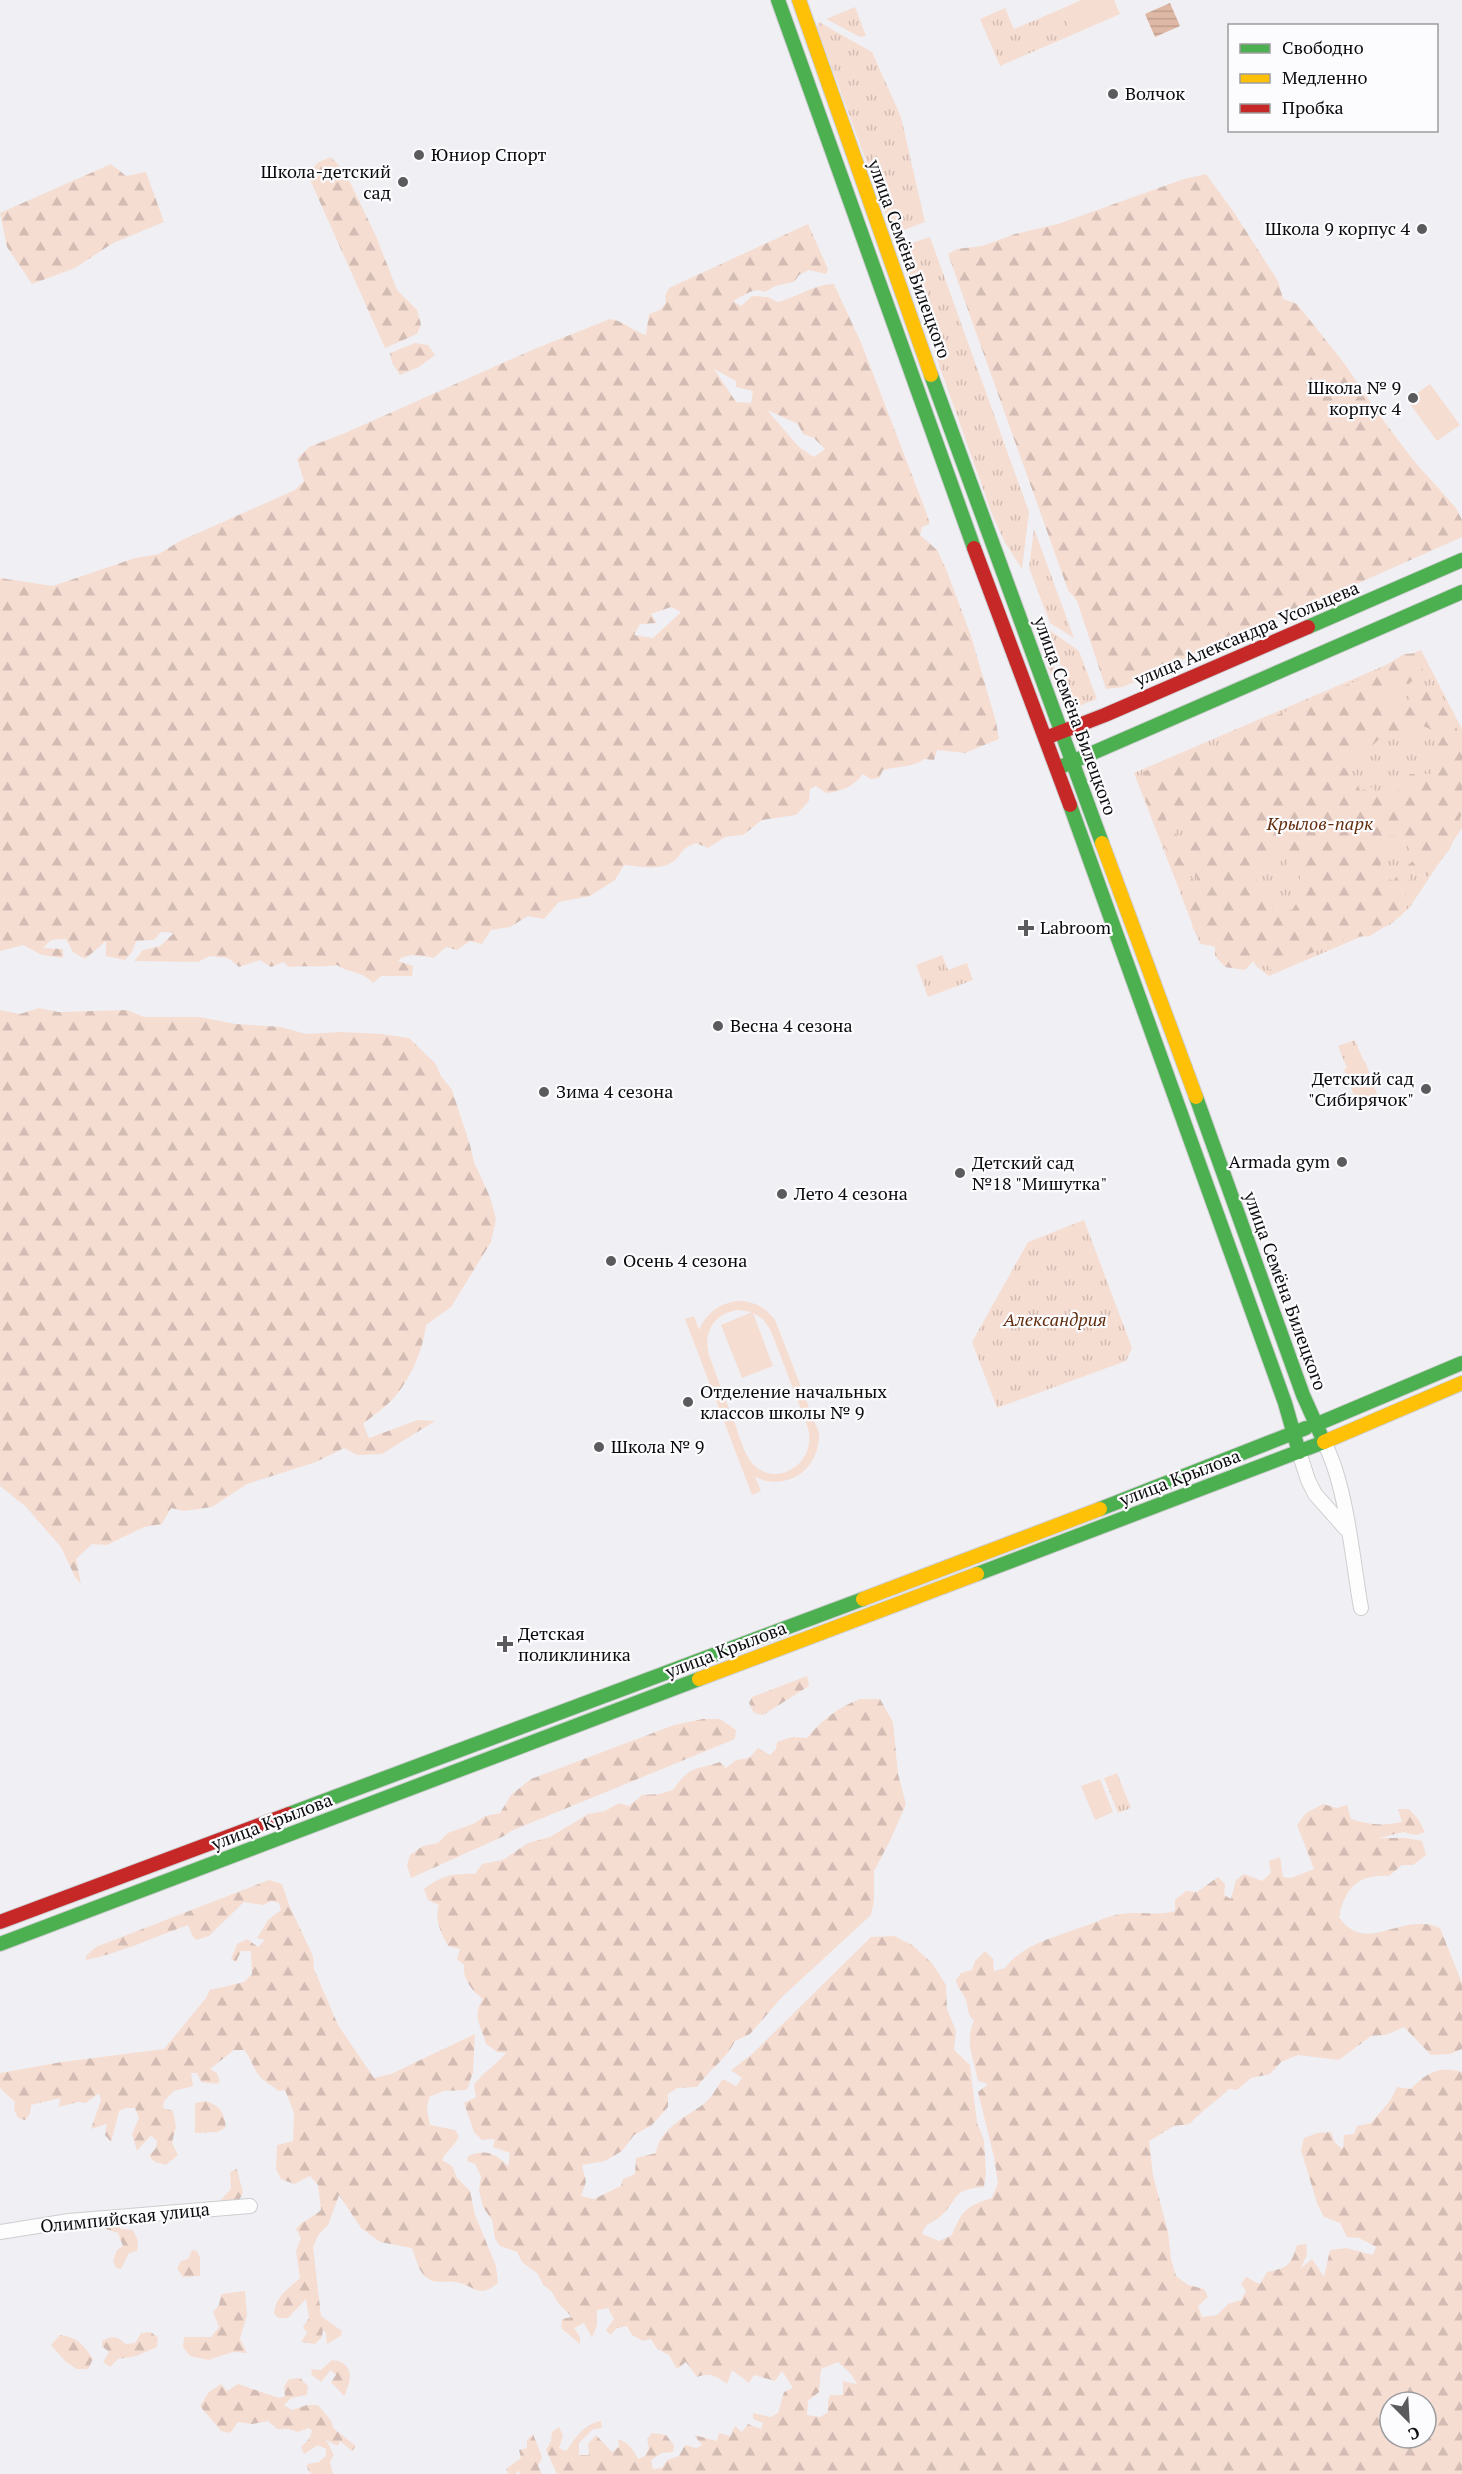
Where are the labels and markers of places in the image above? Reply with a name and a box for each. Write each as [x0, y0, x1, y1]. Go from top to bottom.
place label: Волчок [1125, 81, 1185, 105]
marker: Волчок [1106, 87, 1120, 101]
place label: Юниор Спорт [431, 142, 546, 166]
marker: Юниор Спорт [412, 148, 426, 162]
place label: Школа-детский сад [261, 159, 391, 204]
marker: Школа-детский сад [396, 175, 410, 189]
place label: Школа 9 корпус 4 [1265, 216, 1410, 240]
marker: Школа 9 корпус 4 [1415, 222, 1429, 236]
place label: Школа № 9 корпус 4 [1308, 375, 1401, 420]
marker: Школа № 9 корпус 4 [1406, 391, 1420, 405]
place label: Labroom [1040, 915, 1112, 939]
marker: Labroom [1017, 919, 1035, 937]
place label: Весна 4 сезона [730, 1013, 853, 1037]
marker: Весна 4 сезона [711, 1019, 725, 1033]
place label: Детский сад "Сибирячок" [1308, 1066, 1414, 1111]
place label: Зима 4 сезона [556, 1079, 673, 1103]
marker: Детский сад "Сибирячок" [1419, 1082, 1433, 1096]
marker: Зима 4 сезона [537, 1085, 551, 1099]
place label: Armada gym [1229, 1149, 1330, 1173]
place label: Детский сад №18 "Мишутка" [972, 1150, 1107, 1195]
marker: Armada gym [1335, 1155, 1349, 1169]
marker: Детский сад №18 "Мишутка" [953, 1166, 967, 1180]
place label: Лето 4 сезона [793, 1181, 908, 1205]
marker: Лето 4 сезона [775, 1187, 789, 1201]
place label: Осень 4 сезона [623, 1248, 747, 1272]
marker: Осень 4 сезона [604, 1254, 618, 1268]
place label: Отделение начальных классов школы № 9 [700, 1379, 888, 1424]
marker: Отделение начальных классов школы № 9 [681, 1395, 695, 1409]
place label: Школа № 9 [611, 1434, 704, 1458]
marker: Школа № 9 [592, 1440, 606, 1454]
place label: Детская поликлиника [518, 1621, 631, 1666]
marker: Детская поликлиника [496, 1635, 514, 1653]

